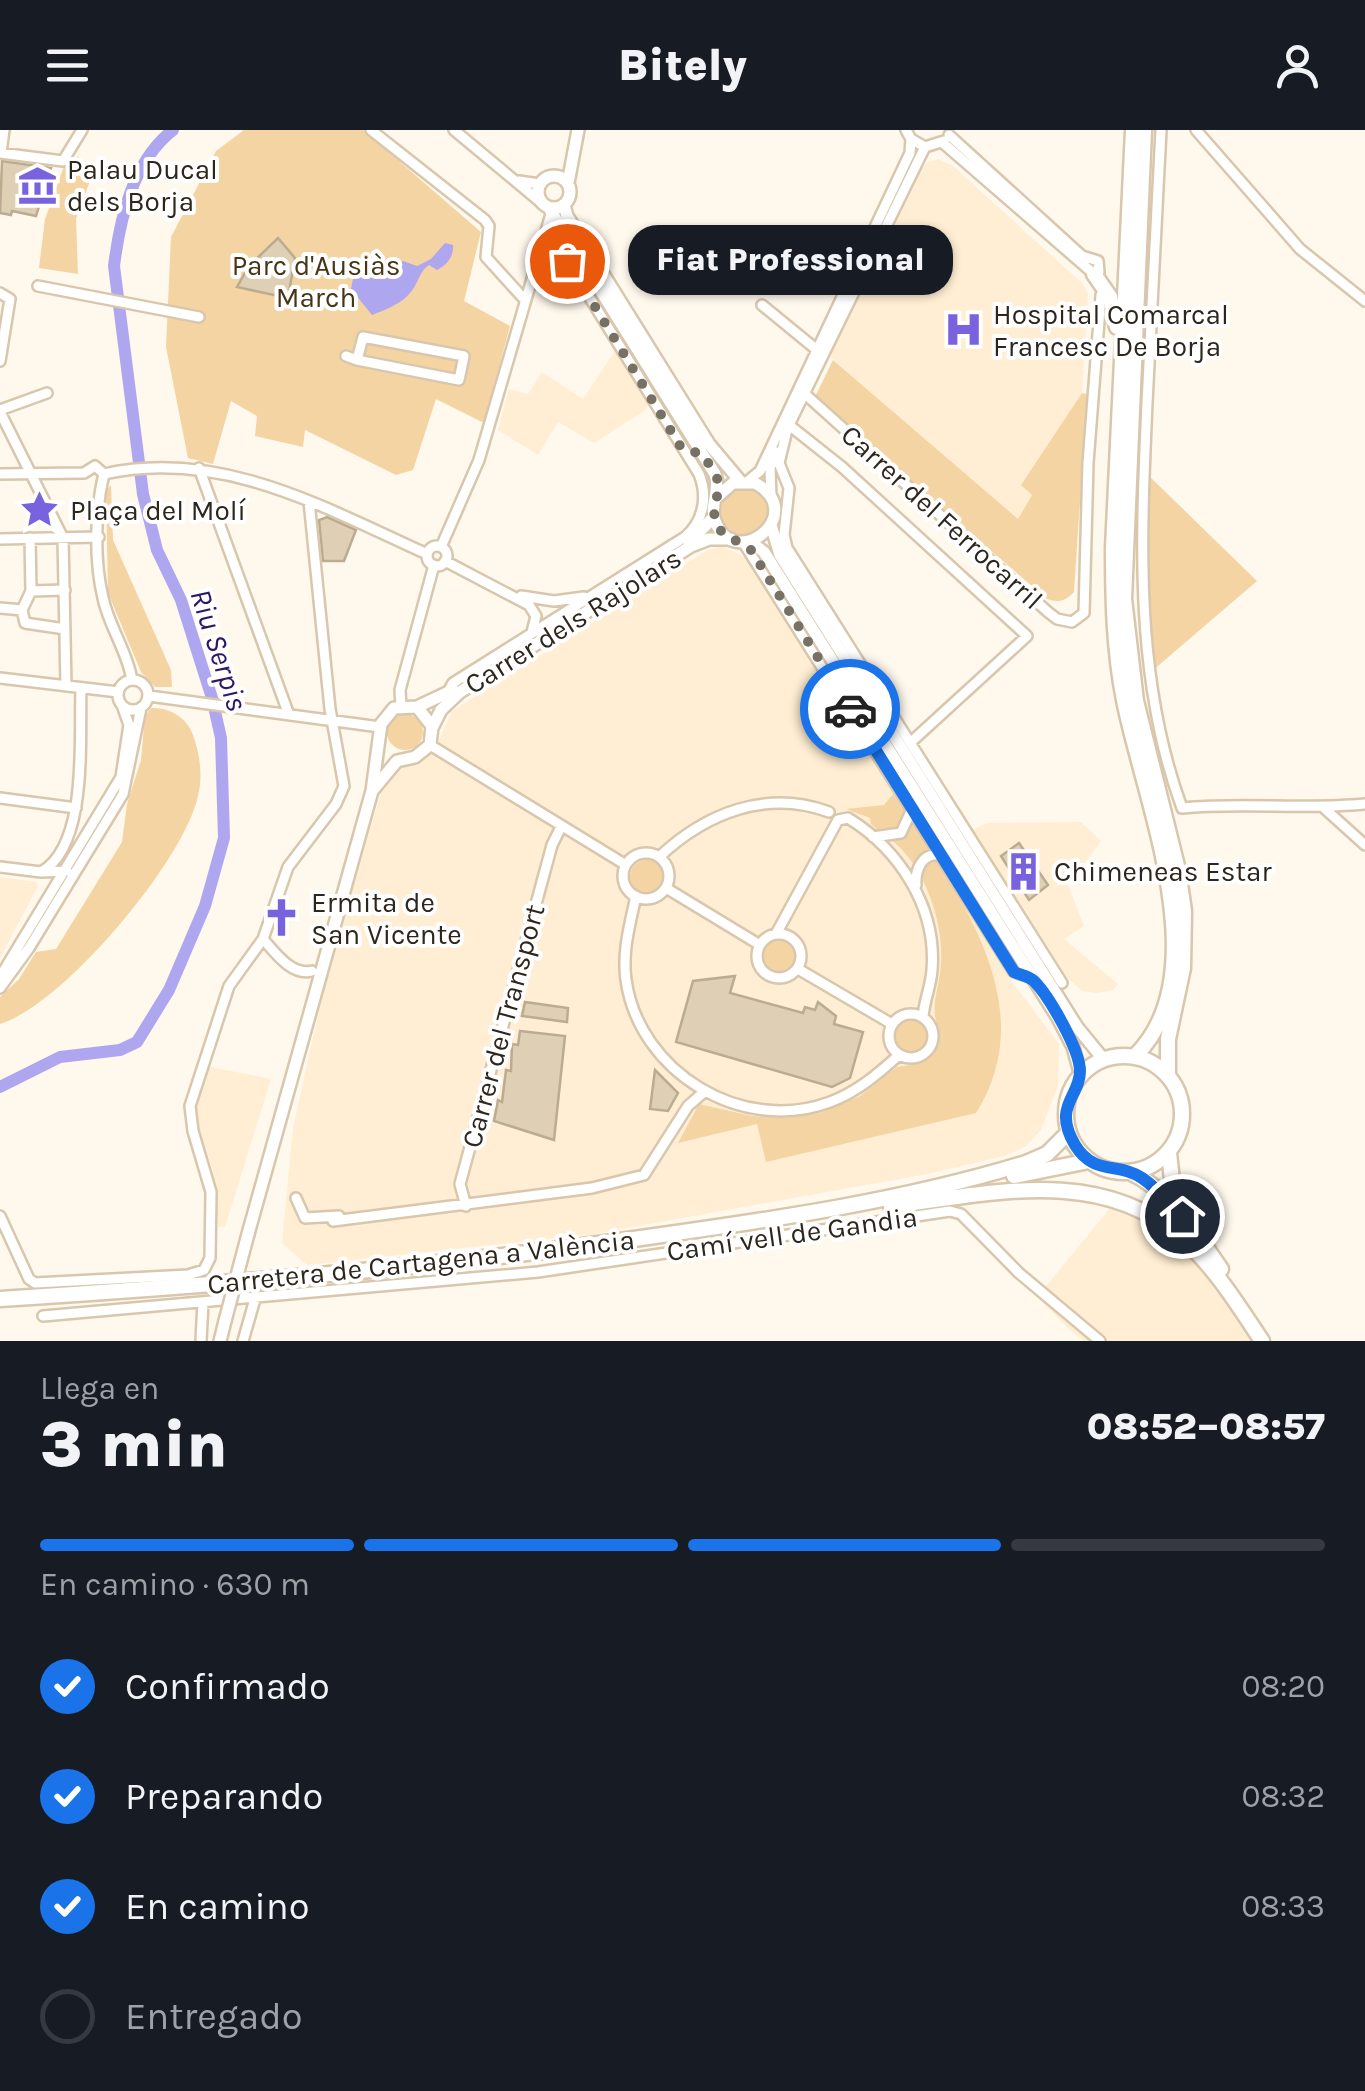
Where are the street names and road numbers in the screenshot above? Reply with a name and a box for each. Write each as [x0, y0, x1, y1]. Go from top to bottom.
street label: Carrer del Ferrocarril [835, 418, 1049, 616]
street label: Carrer dels Rajolars [459, 541, 687, 701]
street label: Carrer del Transport [455, 901, 551, 1151]
street label: Camí vell de Gandia [665, 1200, 919, 1268]
street label: Carretera de Cartagena a València [206, 1223, 636, 1301]

